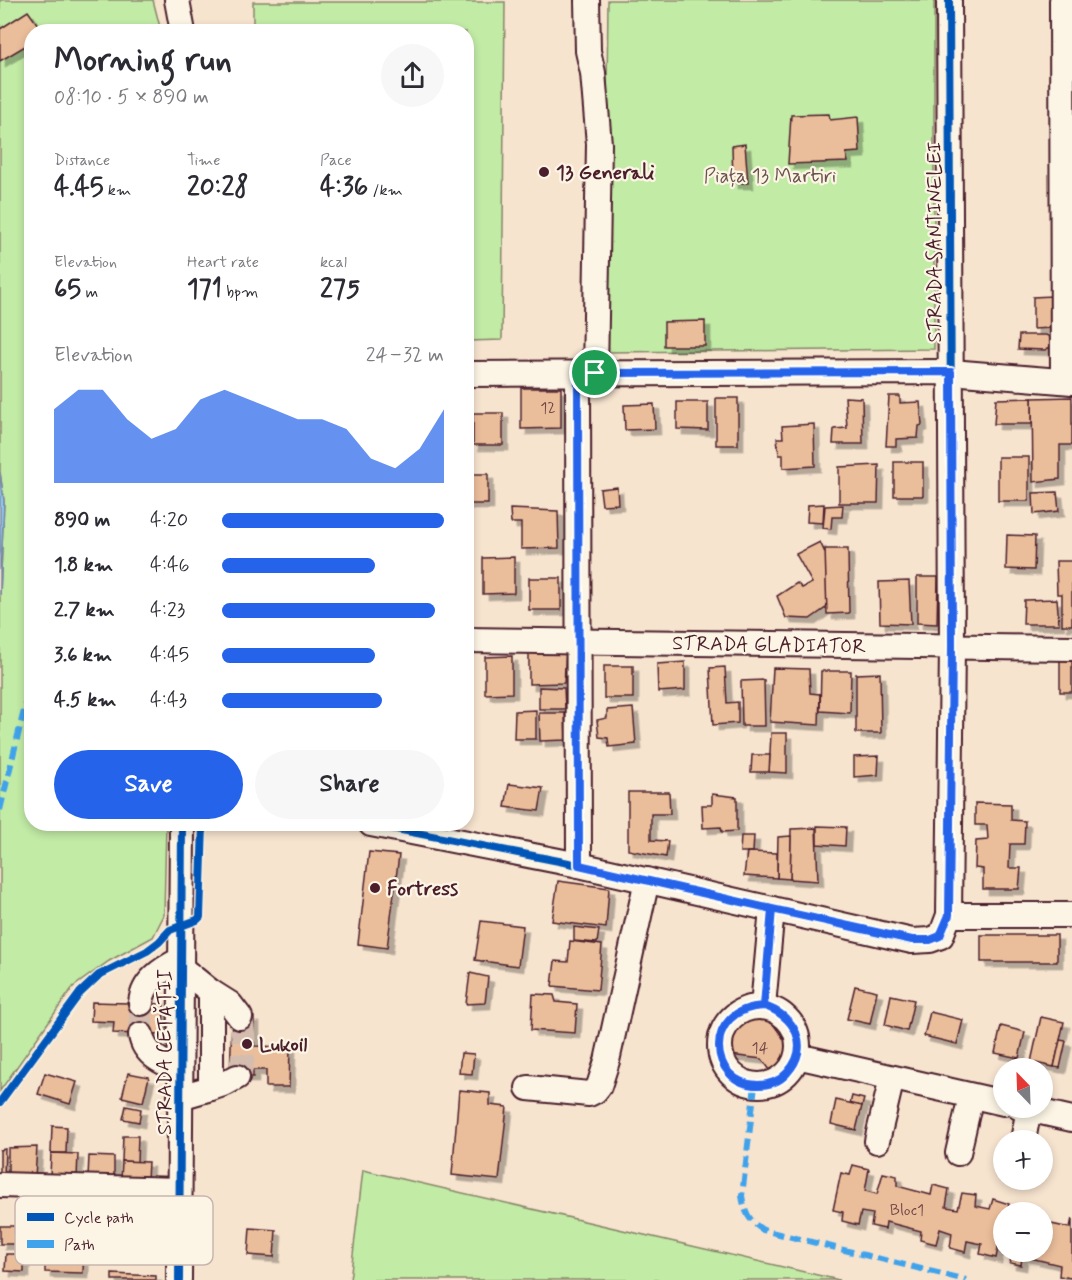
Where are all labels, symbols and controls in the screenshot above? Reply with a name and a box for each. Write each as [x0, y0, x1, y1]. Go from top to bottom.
text: Morning run [54, 39, 232, 83]
button: share [381, 44, 444, 107]
text: 08:10 · 5 × 890 m [54, 84, 209, 111]
street label: STRADA SANTINELEI [922, 141, 949, 343]
text: Distance [54, 150, 110, 171]
text: Time [187, 150, 221, 171]
text: Pace [320, 150, 352, 171]
place label: 13 Generali [556, 160, 655, 187]
park label: Piața 13 Martiri [704, 163, 836, 190]
marker: 13 Generali [537, 165, 551, 179]
text: 4.45 [54, 171, 104, 205]
text: 20:28 [187, 171, 249, 205]
text: 4:36 [320, 171, 368, 205]
text: km [104, 180, 131, 201]
text: /km [368, 180, 403, 201]
text: Elevation [54, 252, 117, 273]
text: Heart rate [187, 252, 259, 273]
text: kcal [320, 252, 347, 273]
text: 65 [54, 273, 81, 307]
text: 171 [187, 273, 222, 307]
text: 275 [320, 273, 360, 307]
text: m [81, 282, 98, 303]
text: bpm [222, 282, 258, 303]
text: Elevation [54, 342, 133, 369]
text: 24–32 m [366, 342, 444, 369]
pin [569, 347, 620, 398]
icon: arrive [578, 356, 611, 389]
house number: 12 [540, 398, 556, 419]
text: 890 m [54, 507, 111, 534]
text: 4:20 [150, 507, 188, 534]
text: 1.8 km [54, 552, 113, 579]
text: 4:46 [150, 552, 190, 579]
text: 2.7 km [54, 597, 115, 624]
text: 4:23 [150, 597, 185, 624]
street label: STRADA GLADIATOR [672, 630, 866, 661]
text: 3.6 km [54, 642, 112, 669]
text: 4:45 [150, 642, 189, 669]
text: 4.5 km [54, 687, 116, 714]
text: 4:43 [150, 687, 187, 714]
button: Save [54, 750, 243, 819]
button: Share [255, 750, 444, 819]
place label: Fortress [387, 876, 458, 903]
marker: Fortress [368, 881, 382, 895]
street label: STRADA CETĂȚII [152, 968, 179, 1135]
place label: Lukoil [259, 1032, 307, 1059]
marker: Lukoil [240, 1037, 254, 1051]
house number: 14 [752, 1038, 769, 1059]
north arrow [993, 1058, 1053, 1118]
map controls [993, 1058, 1053, 1262]
button: + [993, 1130, 1053, 1190]
legend [15, 1196, 213, 1265]
house number: Bloc1 [890, 1200, 924, 1221]
button: − [993, 1202, 1053, 1262]
text: Cycle path [64, 1208, 134, 1229]
text: Path [64, 1235, 95, 1256]

